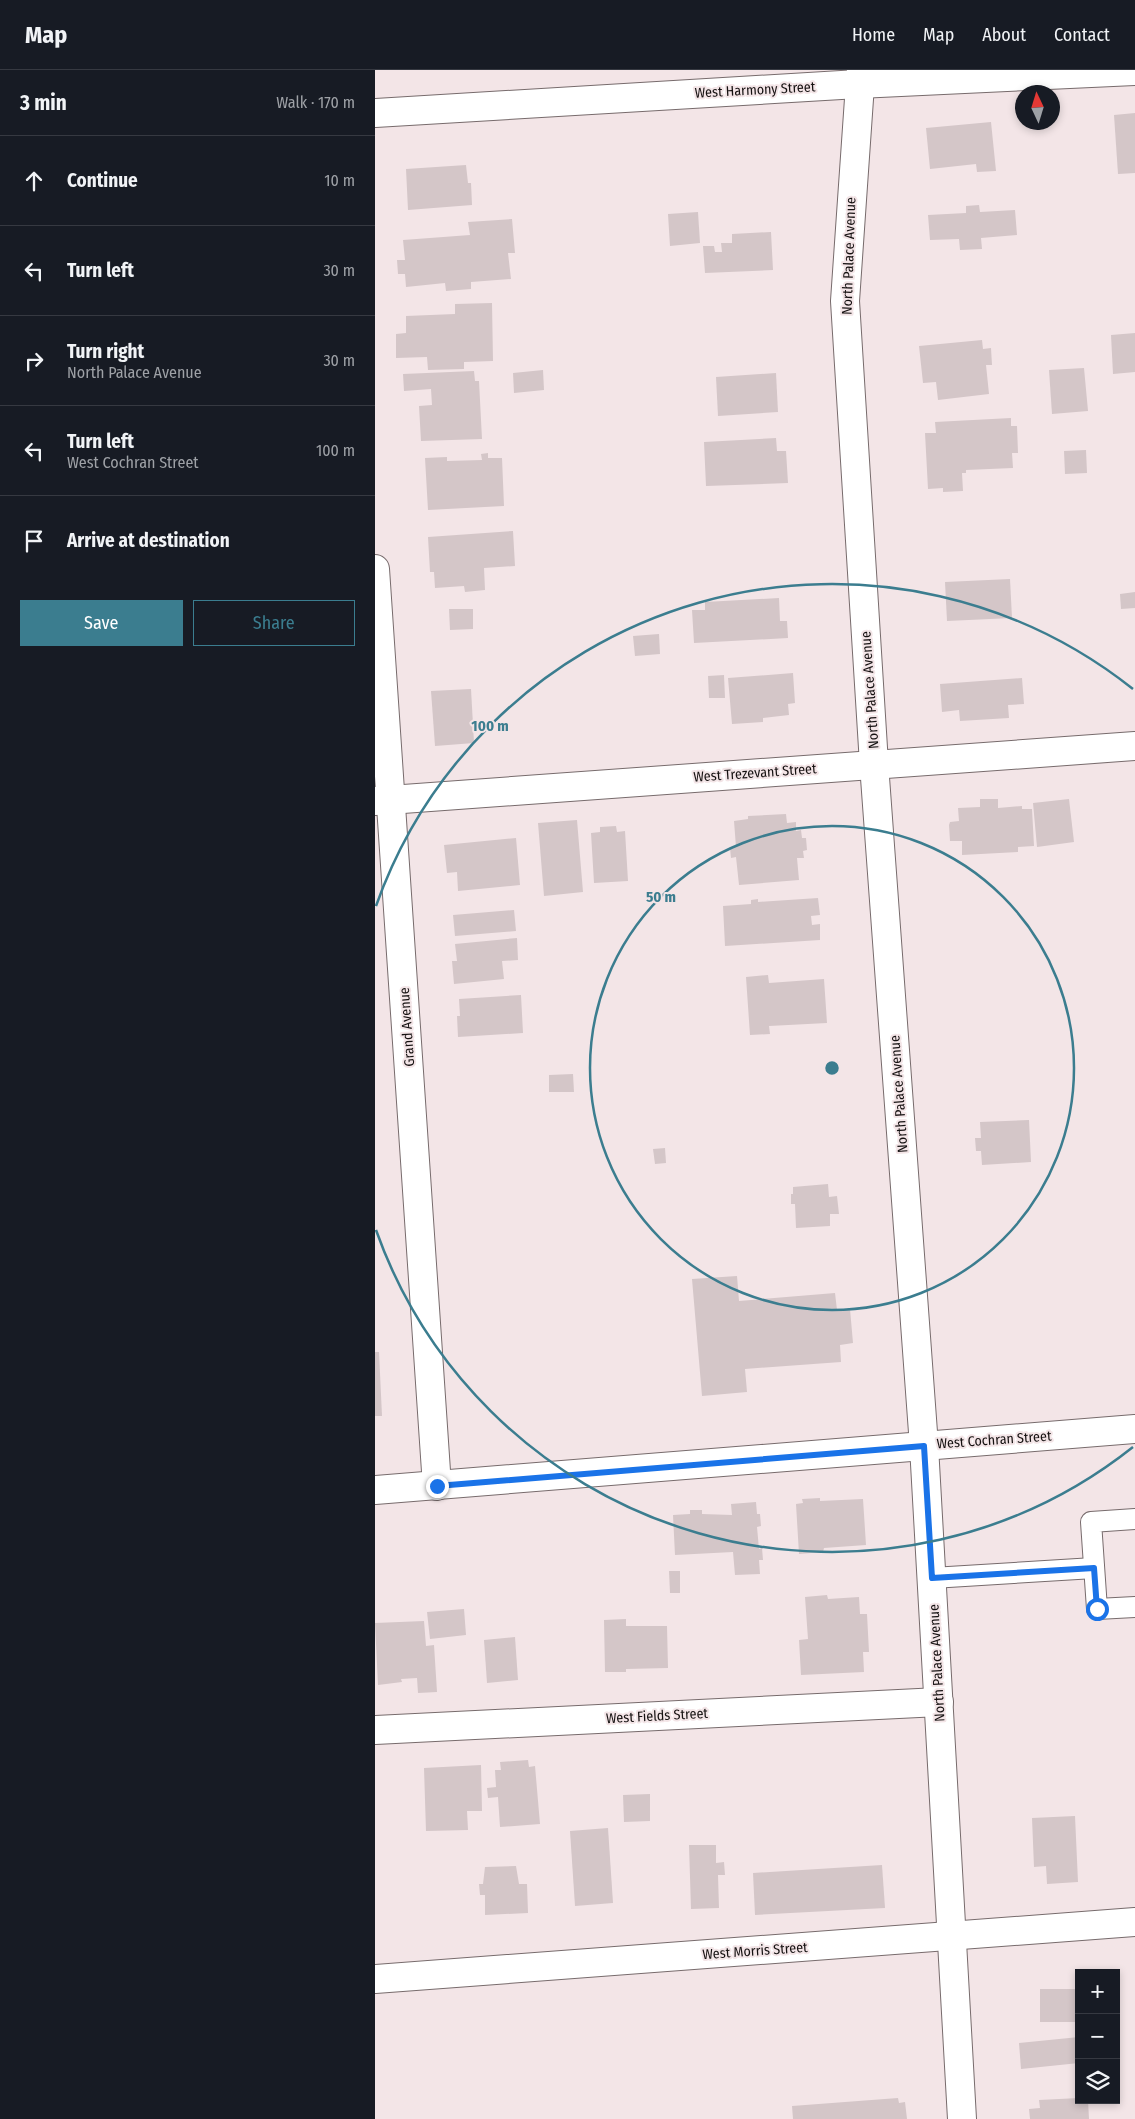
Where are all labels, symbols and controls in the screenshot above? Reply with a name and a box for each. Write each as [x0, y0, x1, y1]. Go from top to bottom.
text: Map [25, 21, 67, 49]
text: Home [852, 24, 895, 46]
text: Map [923, 24, 954, 46]
text: About [982, 24, 1026, 46]
text: Contact [1054, 24, 1110, 46]
street label: West Harmony Street [694, 78, 816, 102]
north arrow [1015, 85, 1060, 130]
text: 3 min [20, 90, 67, 116]
text: Walk · 170 m [276, 93, 355, 112]
icon: ahead [20, 167, 48, 195]
text: Continue [67, 169, 138, 192]
text: 10 m [324, 171, 355, 190]
street label: North Palace Avenue [838, 197, 860, 315]
icon: left [20, 257, 48, 285]
text: Turn left [67, 259, 134, 282]
text: 30 m [323, 261, 355, 280]
text: Turn right [67, 340, 144, 363]
icon: right [20, 347, 48, 375]
text: 30 m [323, 351, 355, 370]
text: North Palace Avenue [67, 363, 202, 382]
text: Turn left [67, 430, 134, 453]
icon: left [20, 437, 48, 465]
text: 100 m [316, 441, 355, 460]
text: West Cochran Street [67, 453, 199, 472]
icon: arrive [20, 527, 48, 555]
text: Arrive at destination [67, 529, 230, 552]
button: Save [20, 600, 183, 646]
button: Share [193, 600, 355, 646]
street label: North Palace Avenue [857, 631, 883, 749]
text: 100 m [471, 717, 509, 735]
street label: West Trezevant Street [693, 760, 818, 786]
text: 50 m [646, 888, 676, 906]
street label: Grand Avenue [396, 987, 418, 1067]
street label: North Palace Avenue [886, 1035, 912, 1153]
centre of rings [823, 1059, 841, 1077]
street label: West Cochran Street [936, 1427, 1052, 1452]
route end [426, 1475, 449, 1498]
route start [1086, 1598, 1109, 1621]
street label: North Palace Avenue [925, 1604, 949, 1722]
street label: West Fields Street [606, 1705, 709, 1727]
street label: West Morris Street [702, 1939, 809, 1963]
map controls [1075, 1969, 1120, 2104]
button: + [1075, 1969, 1120, 2014]
button: − [1075, 2014, 1120, 2059]
button: layers [1075, 2059, 1120, 2104]

